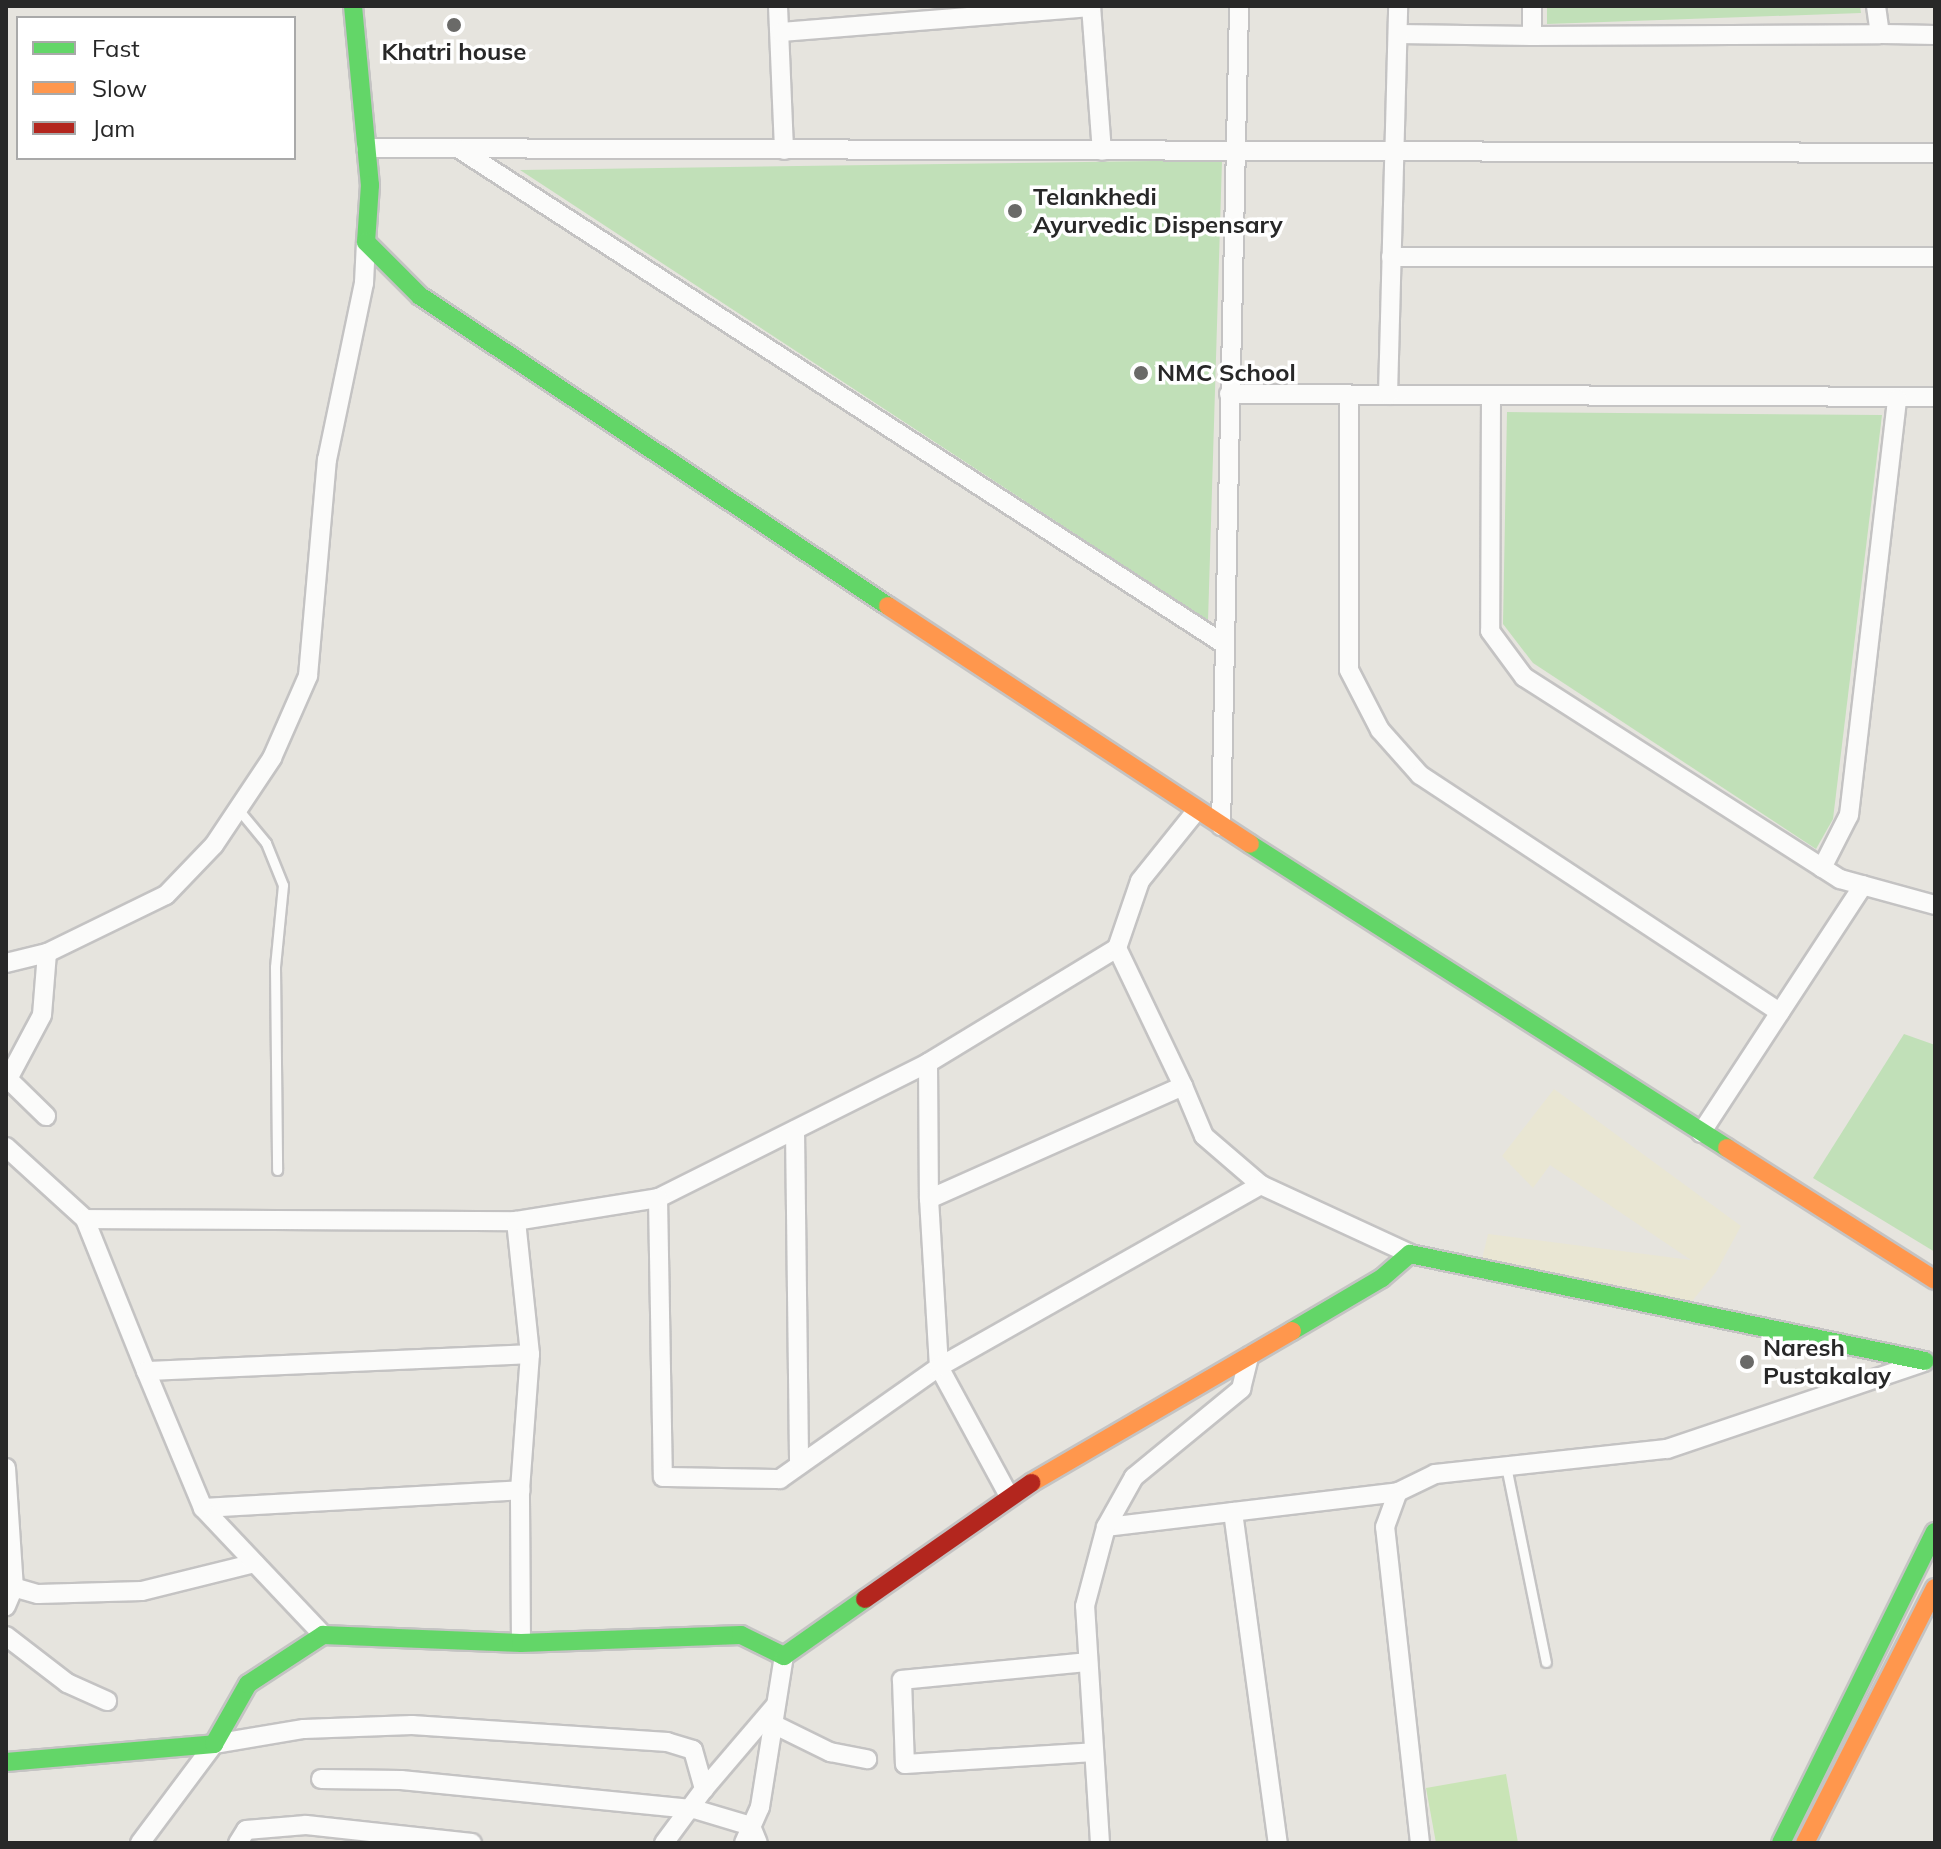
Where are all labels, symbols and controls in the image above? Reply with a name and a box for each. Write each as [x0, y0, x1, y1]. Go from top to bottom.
legend [16, 16, 296, 160]
marker: Khatri house [445, 16, 463, 34]
text: Fast [92, 33, 140, 63]
place label: Khatri house [382, 38, 526, 66]
text: Slow [92, 73, 147, 103]
text: Jam [92, 113, 135, 143]
place label: Telankhedi Ayurvedic Dispensary [1033, 183, 1283, 239]
marker: Telankhedi Ayurvedic Dispensary [1004, 200, 1026, 222]
place label: NMC School [1157, 359, 1296, 387]
marker: NMC School [1132, 364, 1150, 382]
place label: Naresh Pustakalay [1763, 1334, 1891, 1390]
marker: Naresh Pustakalay [1738, 1353, 1756, 1371]

